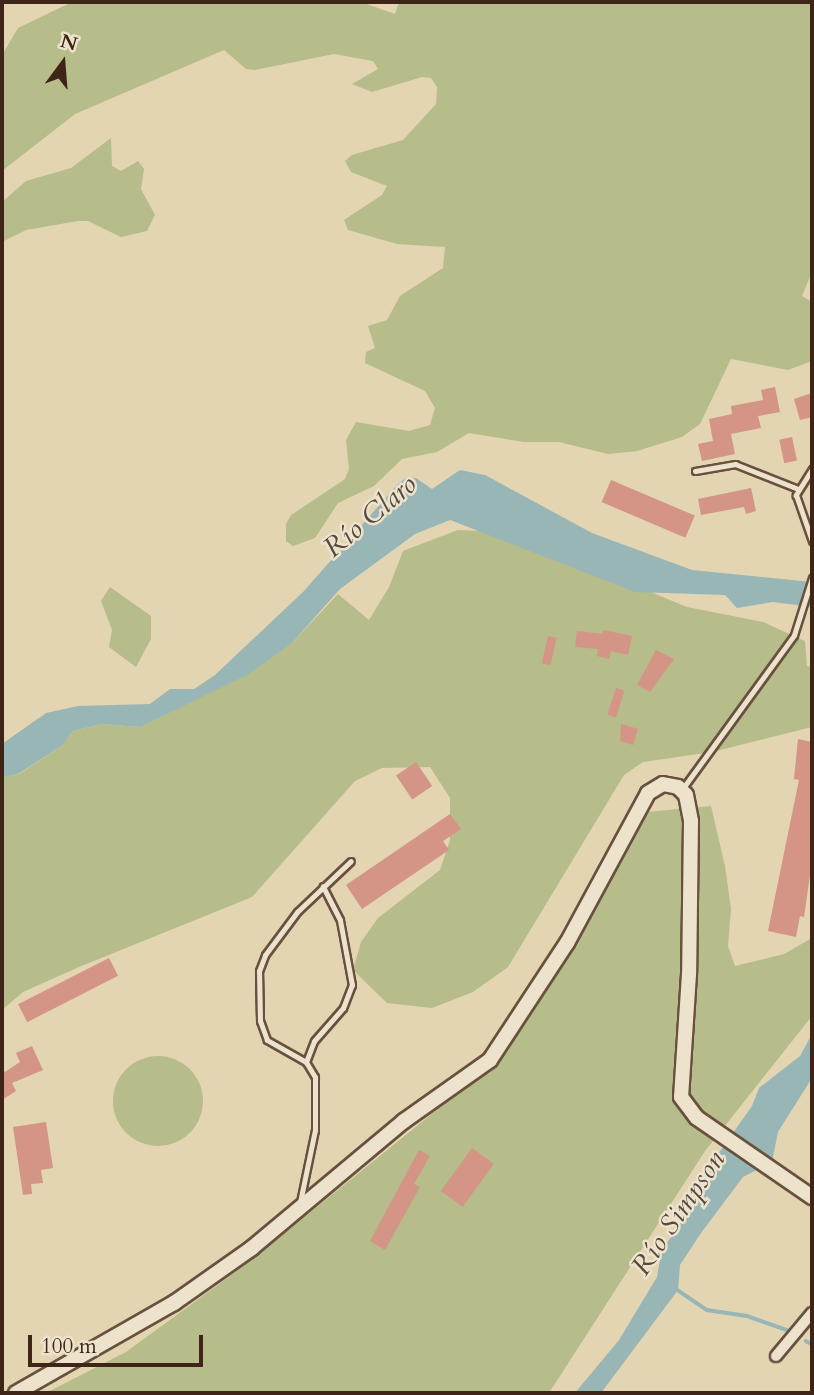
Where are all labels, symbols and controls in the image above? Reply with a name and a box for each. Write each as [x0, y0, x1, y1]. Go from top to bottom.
north arrow [28, 28, 98, 98]
text: N [57, 28, 80, 58]
water label: Río Claro [317, 467, 423, 565]
water label: Río Simpson [624, 1144, 732, 1282]
scale bar [32, 1322, 206, 1366]
text: 100 m [41, 1332, 97, 1361]

